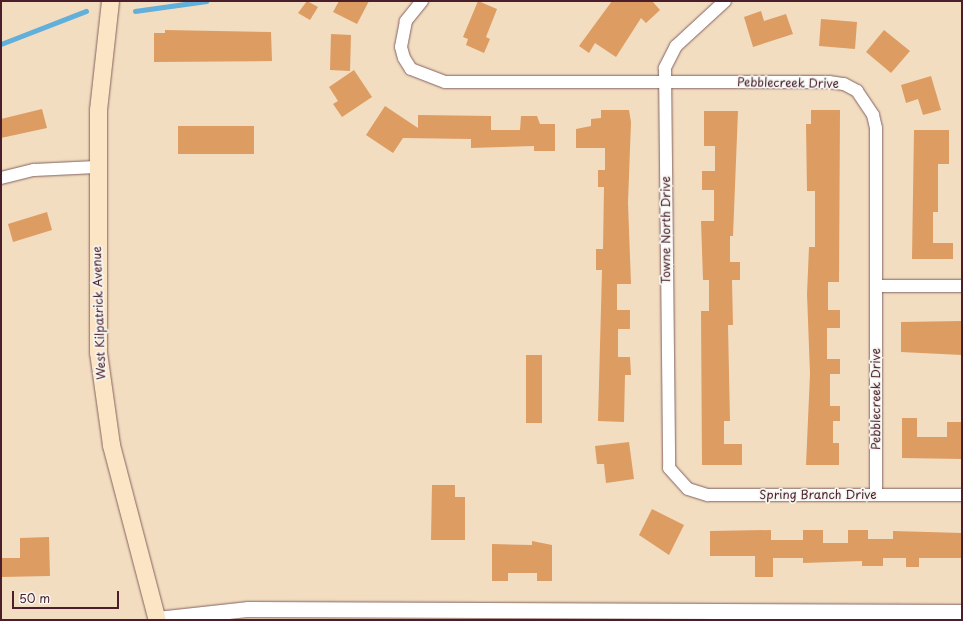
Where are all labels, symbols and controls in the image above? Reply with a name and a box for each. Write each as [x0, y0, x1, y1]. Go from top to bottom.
street label: Pebblecreek Drive [736, 75, 840, 91]
street label: Towne North Drive [659, 176, 673, 284]
street label: West Kilpatrick Avenue [89, 246, 109, 380]
street label: Pebblecreek Drive [869, 347, 883, 451]
street label: Spring Branch Drive [760, 488, 876, 502]
scale bar [14, 583, 121, 609]
text: 50 m [19, 589, 50, 607]

